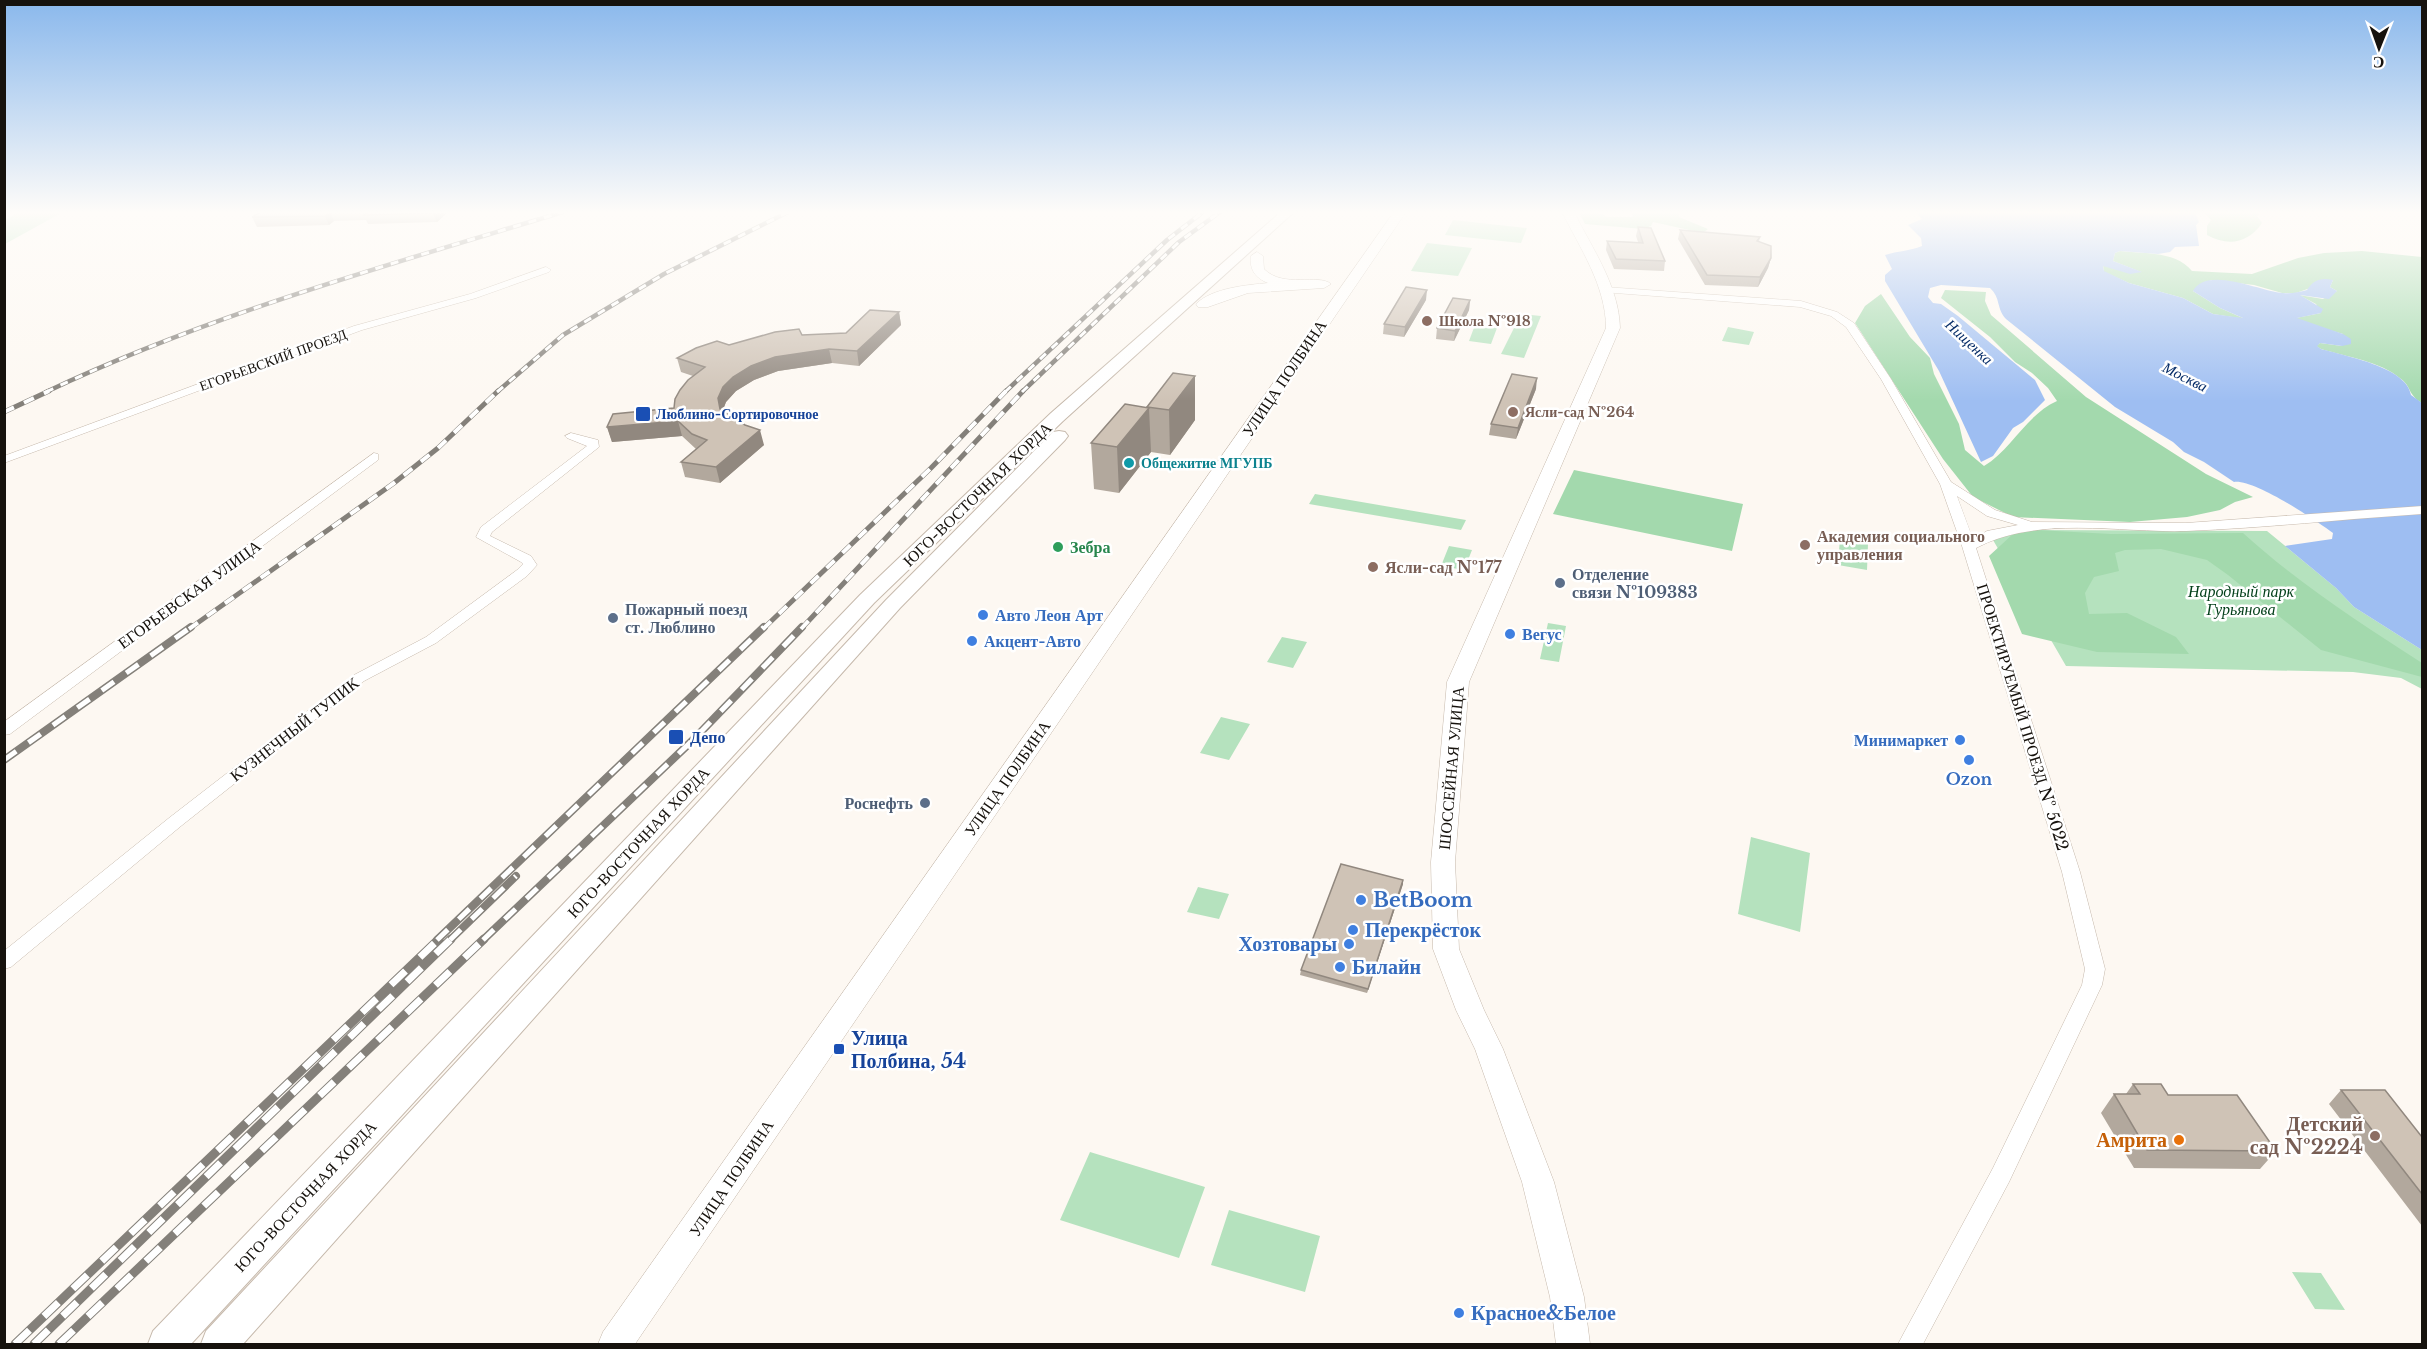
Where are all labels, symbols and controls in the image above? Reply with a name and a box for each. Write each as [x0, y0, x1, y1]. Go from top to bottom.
north arrow [2349, 18, 2409, 78]
text: С [2373, 53, 2385, 73]
place label: Школа №918 [1439, 312, 1531, 330]
marker: Школа №918 [1420, 314, 1434, 328]
water label: Нищенка [1941, 314, 1997, 368]
street label: УЛИЦА ПОЛБИНА [1238, 315, 1331, 440]
street label: ЕГОРЬЕВСКИЙ ПРОЕЗД [197, 325, 350, 395]
water label: Москва [2159, 357, 2211, 396]
place label: Ясли-сад №264 [1525, 403, 1634, 421]
marker: Люблино-Сортировочное [634, 405, 652, 423]
place label: Люблино-Сортировочное [656, 405, 819, 423]
marker: Ясли-сад №264 [1506, 405, 1520, 419]
street label: ЮГО-ВОСТОЧНАЯ ХОРДА [898, 417, 1056, 570]
place label: Общежитие МГУПБ [1141, 454, 1273, 472]
marker: Общежитие МГУПБ [1122, 456, 1136, 470]
place label: Академия социального управления [1817, 526, 1985, 564]
street label: ЕГОРЬЕВСКАЯ УЛИЦА [114, 535, 265, 653]
place label: Зебра [1070, 537, 1110, 557]
marker: Академия социального управления [1798, 538, 1812, 552]
marker: Зебра [1051, 540, 1065, 554]
place label: Ясли-сад №177 [1385, 557, 1502, 577]
marker: Ясли-сад №177 [1366, 560, 1380, 574]
place label: Отделение связи №109383 [1572, 564, 1698, 602]
marker: Отделение связи №109383 [1553, 576, 1567, 590]
street label: ПРОЕКТИРУЕМЫЙ ПРОЕЗД № 5022 [1973, 581, 2073, 853]
park label: Народный парк Гурьянова [2187, 581, 2295, 619]
place label: Пожарный поезд ст. Люблино [625, 599, 747, 637]
place label: Авто Леон Арт [995, 605, 1103, 625]
marker: Авто Леон Арт [976, 608, 990, 622]
marker: Пожарный поезд ст. Люблино [606, 611, 620, 625]
place label: Вегус [1522, 624, 1562, 644]
marker: Вегус [1503, 627, 1517, 641]
place label: Акцент-Авто [984, 631, 1081, 651]
marker: Акцент-Авто [965, 634, 979, 648]
street label: КУЗНЕЧНЫЙ ТУПИК [226, 672, 363, 785]
street label: ШОССЕЙНАЯ УЛИЦА [1434, 685, 1468, 851]
street label: УЛИЦА ПОЛБИНА [960, 716, 1055, 840]
place label: Депо [690, 727, 726, 747]
marker: Депо [667, 728, 685, 746]
place label: Минимаркет [1854, 730, 1948, 750]
marker: Минимаркет [1953, 733, 1967, 747]
marker: Ozon [1962, 753, 1976, 767]
street label: ЮГО-ВОСТОЧНАЯ ХОРДА [563, 762, 714, 922]
place label: Ozon [1946, 769, 1993, 789]
place label: Роснефть [845, 793, 914, 813]
marker: Роснефть [918, 796, 932, 810]
place label: BetBoom [1373, 888, 1473, 912]
marker: BetBoom [1354, 893, 1368, 907]
place label: Перекрёсток [1365, 918, 1481, 942]
marker: Перекрёсток [1346, 923, 1360, 937]
place label: Хозтовары [1239, 932, 1337, 956]
marker: Хозтовары [1342, 937, 1356, 951]
place label: Билайн [1352, 955, 1421, 979]
marker: Билайн [1333, 960, 1347, 974]
place label: Улица Полбина, 54 [851, 1026, 966, 1073]
marker: Улица Полбина, 54 [832, 1042, 846, 1056]
place label: Детский сад №2224 [2250, 1112, 2363, 1159]
street label: УЛИЦА ПОЛБИНА [685, 1115, 778, 1240]
street label: ЮГО-ВОСТОЧНАЯ ХОРДА [230, 1116, 381, 1276]
place label: Амрита [2096, 1128, 2167, 1152]
marker: Детский сад №2224 [2368, 1129, 2382, 1143]
marker: Амрита [2172, 1133, 2186, 1147]
place label: Красное&Белое [1471, 1301, 1616, 1325]
marker: Красное&Белое [1452, 1306, 1466, 1320]

